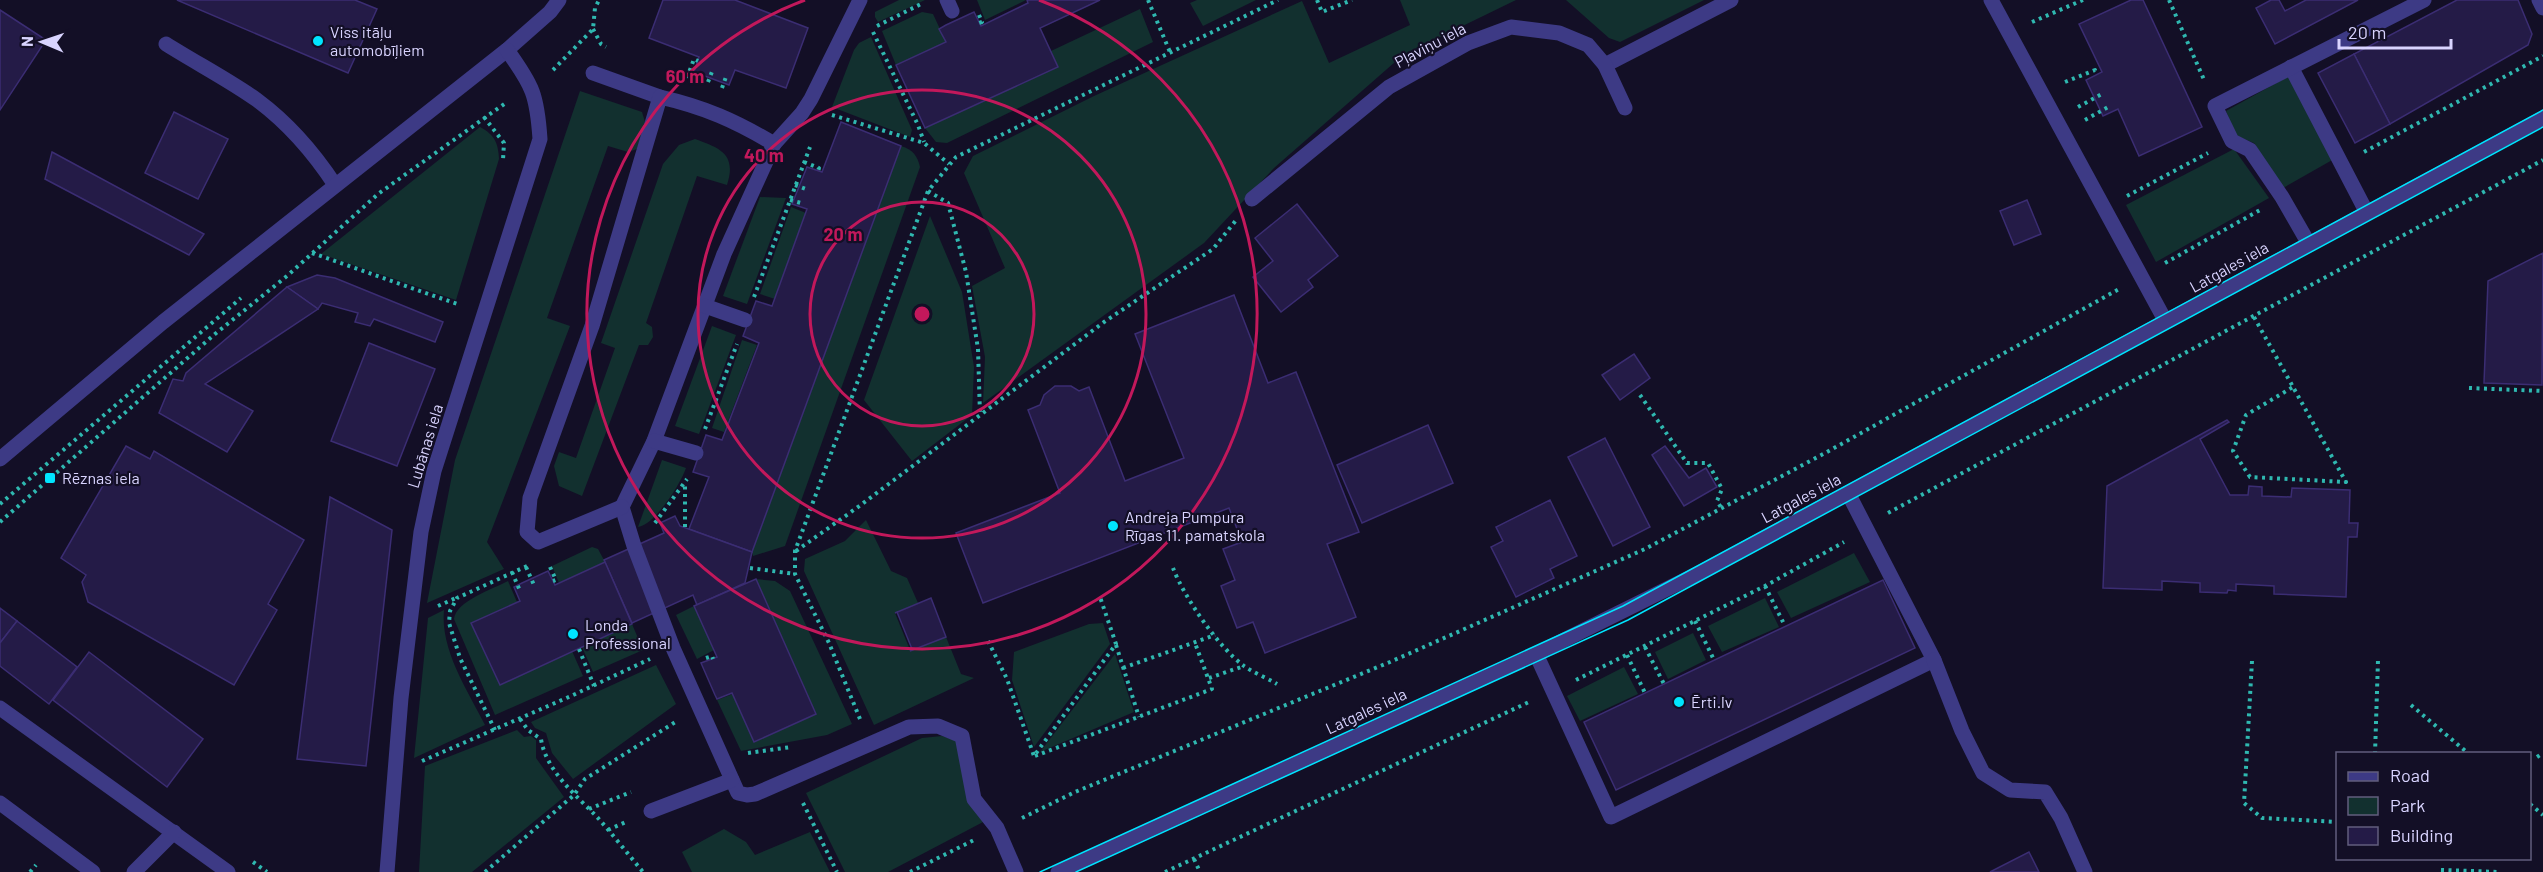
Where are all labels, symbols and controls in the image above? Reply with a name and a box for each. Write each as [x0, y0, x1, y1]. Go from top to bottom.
north arrow [12, 12, 72, 72]
scale bar [2339, 12, 2452, 50]
street label: Pļaviņu iela [1391, 18, 1469, 71]
text: 20 m [2348, 21, 2386, 43]
place label: Viss itāļu automobīļiem [330, 22, 425, 59]
marker: Viss itāļu automobīļiem [311, 34, 325, 48]
text: N [17, 36, 36, 47]
text: 60 m [666, 65, 704, 87]
text: 40 m [744, 144, 784, 166]
text: 20 m [824, 223, 862, 245]
street label: Latgales iela [2186, 237, 2271, 296]
centre of rings [912, 304, 932, 324]
street label: Lubānas iela [403, 402, 446, 490]
place label: Rēznas iela [62, 468, 140, 487]
street label: Latgales iela [1758, 469, 1844, 526]
marker: Rēznas iela [43, 471, 57, 485]
place label: Andreja Pumpura Rīgas 11. pamatskola [1125, 507, 1265, 544]
marker: Andreja Pumpura Rīgas 11. pamatskola [1106, 519, 1120, 533]
place label: Londa Professional [585, 615, 671, 652]
marker: Londa Professional [566, 627, 580, 641]
street label: Latgales iela [1322, 684, 1409, 738]
place label: Ērti.lv [1691, 692, 1733, 711]
marker: Ērti.lv [1672, 695, 1686, 709]
legend [2336, 752, 2531, 860]
text: Road [2390, 764, 2430, 786]
text: Park [2390, 794, 2425, 816]
text: Building [2390, 824, 2453, 846]

